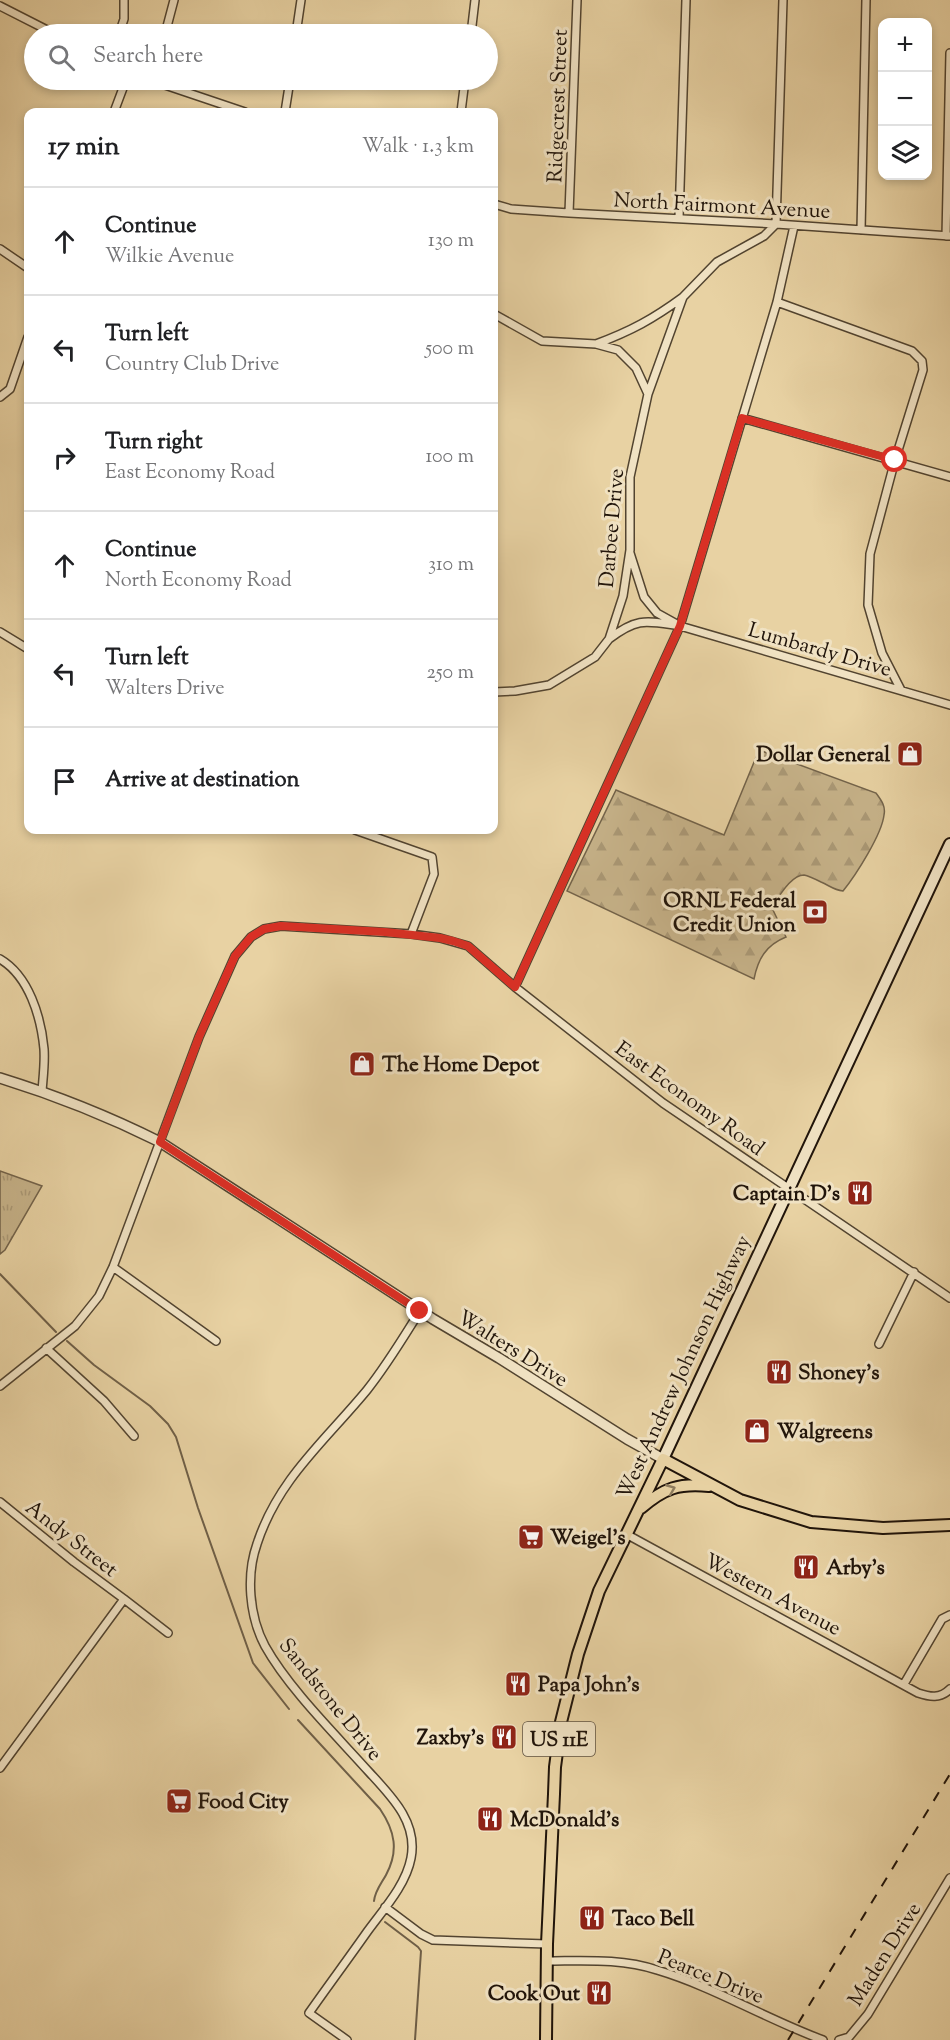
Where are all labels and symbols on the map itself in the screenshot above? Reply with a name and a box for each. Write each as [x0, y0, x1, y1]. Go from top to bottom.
street label: Ridgecrest Street [541, 29, 577, 183]
street label: North Fairmont Avenue [613, 186, 831, 228]
route start [881, 446, 907, 472]
street label: Darbee Drive [593, 467, 633, 589]
street label: Lumbardy Drive [744, 616, 895, 686]
shop icon: Dollar General [895, 739, 925, 769]
place label: Dollar General [756, 741, 890, 771]
place label: ORNL Federal Credit Union [663, 887, 797, 941]
bank icon: ORNL Federal Credit Union [800, 897, 830, 927]
street label: East Economy Road [608, 1035, 770, 1164]
shop icon: The Home Depot [347, 1049, 377, 1079]
place label: The Home Depot [382, 1051, 540, 1081]
restaurant icon: Captain D's [845, 1178, 875, 1208]
place label: Captain D's [733, 1180, 840, 1210]
street label: West Andrew Johnson Highway [610, 1230, 760, 1505]
route end [406, 1297, 432, 1323]
street label: Walters Drive [451, 1304, 573, 1396]
restaurant icon: Shoney's [764, 1357, 794, 1387]
place label: Shoney's [798, 1359, 879, 1389]
shop icon: Walgreens [742, 1416, 772, 1446]
place label: Walgreens [777, 1418, 873, 1448]
one-way arrow [665, 1484, 676, 1496]
street label: Andy Street [18, 1494, 123, 1585]
supermarket icon: Weigel's [516, 1522, 546, 1552]
place label: Weigel's [550, 1524, 626, 1554]
street label: Western Avenue [698, 1547, 846, 1645]
restaurant icon: Arby's [791, 1552, 821, 1582]
place label: Arby's [826, 1554, 885, 1584]
street label: Sandstone Drive [271, 1632, 388, 1768]
restaurant icon: Papa John's [503, 1669, 533, 1699]
place label: Papa John's [538, 1671, 640, 1701]
restaurant icon: Zaxby's [489, 1722, 519, 1752]
road number: US 11E [523, 1722, 595, 1756]
place label: Zaxby's [417, 1724, 484, 1754]
supermarket icon: Food City [164, 1786, 194, 1816]
place label: Food City [198, 1788, 289, 1818]
restaurant icon: McDonald's [475, 1804, 505, 1834]
place label: McDonald's [510, 1806, 619, 1836]
street label: Maden Drive [842, 1897, 930, 2013]
restaurant icon: Taco Bell [577, 1903, 607, 1933]
place label: Taco Bell [612, 1905, 695, 1935]
street label: Pearce Drive [653, 1943, 768, 2013]
restaurant icon: Cook Out [584, 1978, 614, 2008]
place label: Cook Out [488, 1980, 581, 2010]

